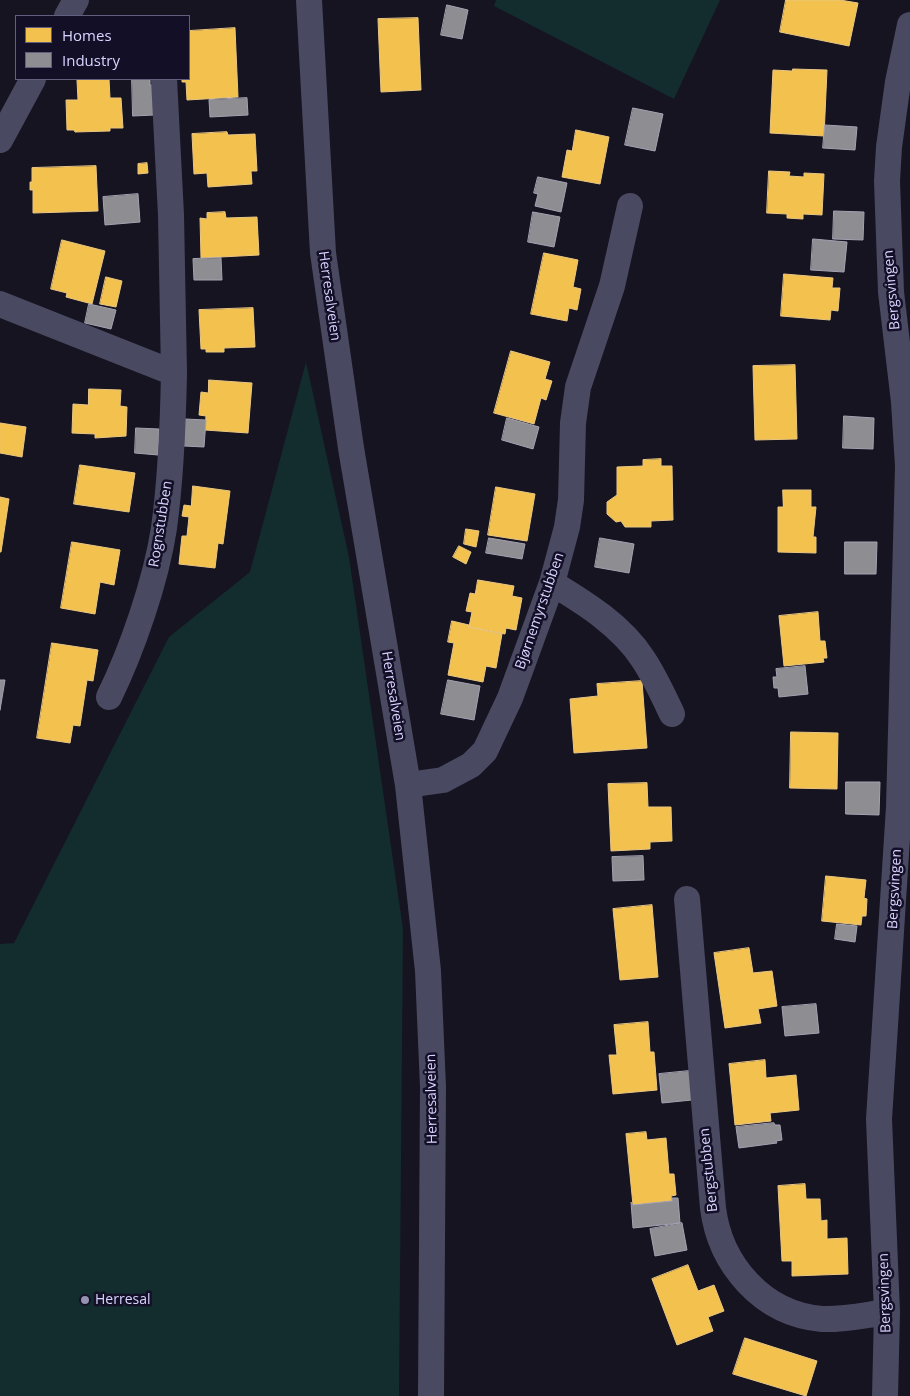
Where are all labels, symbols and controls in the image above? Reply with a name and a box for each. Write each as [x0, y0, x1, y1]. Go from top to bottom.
legend [15, 15, 190, 80]
text: Homes [62, 25, 112, 45]
text: Industry [62, 50, 120, 70]
street label: Bergsvingen [880, 249, 904, 331]
street label: Herresalveien [314, 250, 344, 342]
street label: Rognstubben [146, 480, 176, 568]
street label: Bjørnemyrstubben [512, 550, 568, 672]
street label: Herresalveien [378, 650, 408, 742]
street label: Bergsvingen [885, 849, 905, 929]
street label: Herresalveien [423, 1054, 441, 1144]
street label: Bergstubben [696, 1127, 722, 1213]
street label: Bergsvingen [875, 1253, 895, 1333]
place label: Herresal [95, 1292, 150, 1308]
marker: Herresal [79, 1294, 91, 1306]

